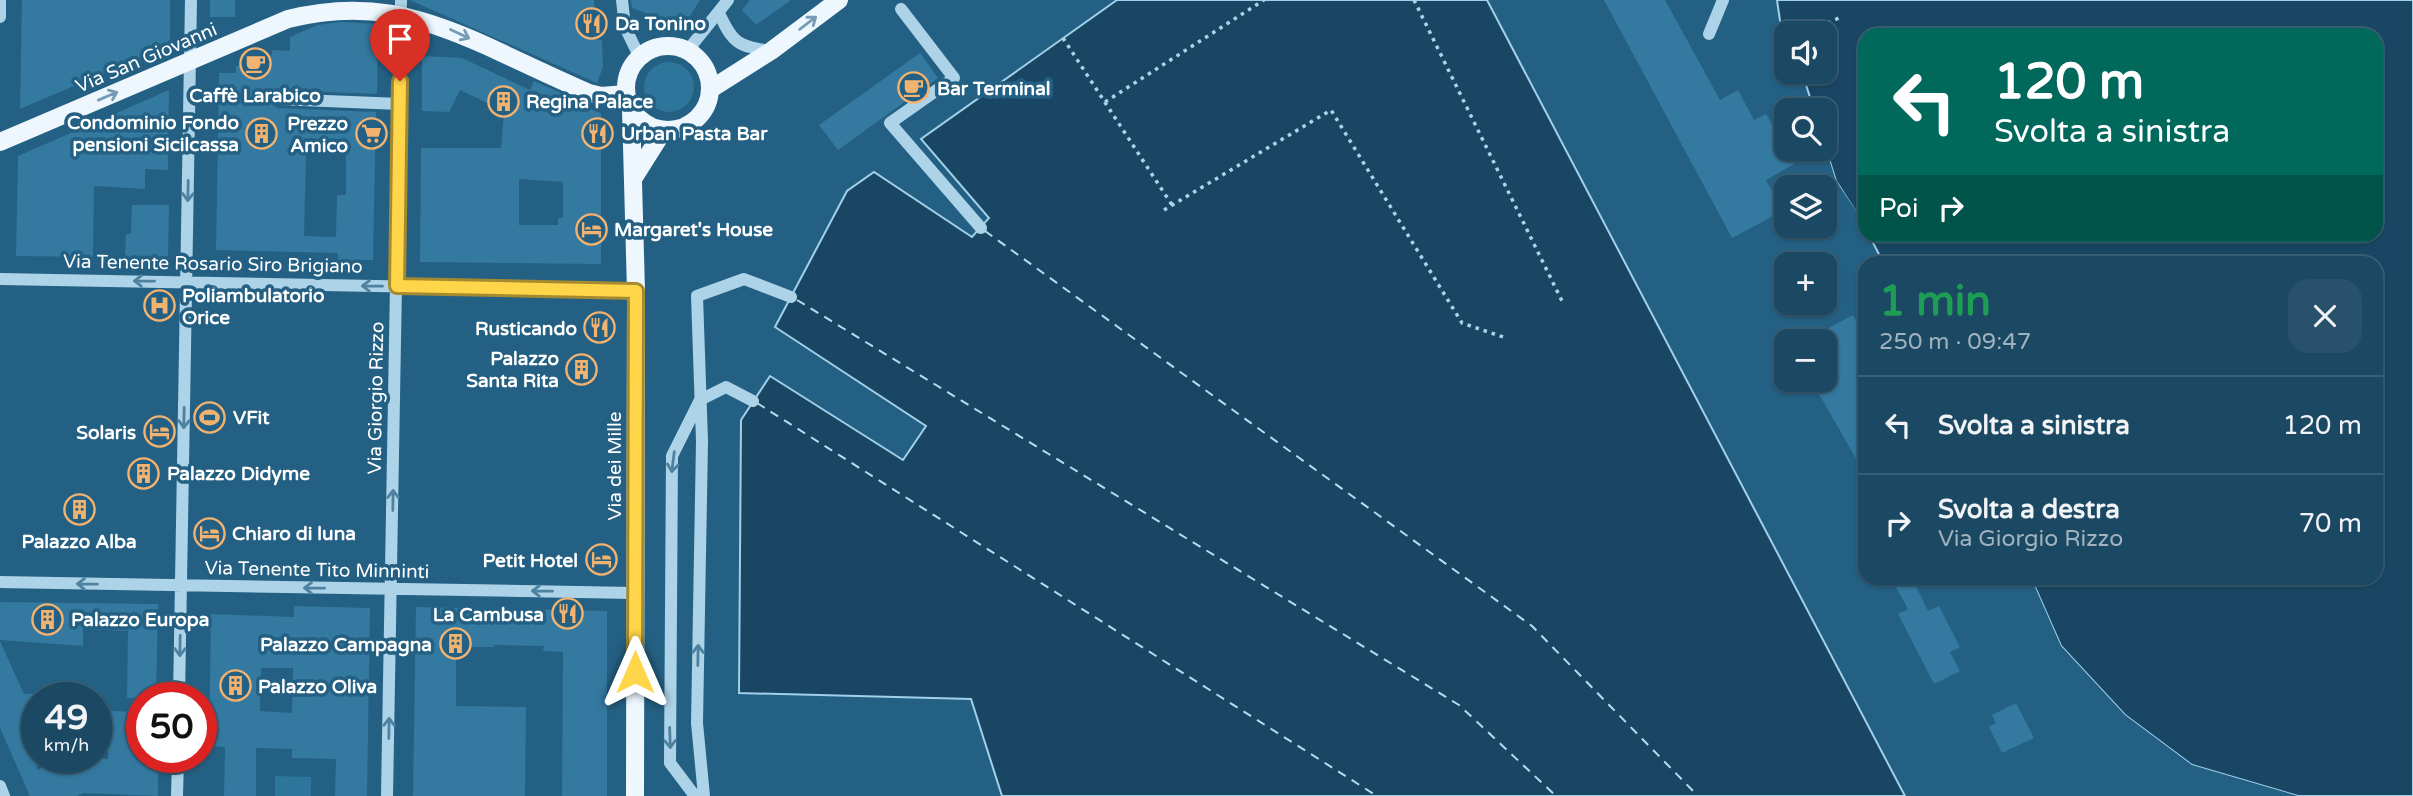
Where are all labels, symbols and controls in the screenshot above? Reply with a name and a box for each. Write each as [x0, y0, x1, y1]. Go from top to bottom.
restaurant icon: Da Tonino [575, 6, 609, 40]
pin [370, 9, 430, 81]
place label: Da Tonino [615, 13, 706, 35]
one-way arrow [798, 16, 817, 30]
street label: Via San Giovanni [72, 18, 220, 98]
icon: arrive [381, 20, 419, 58]
map controls [1774, 21, 1837, 392]
button: sound [1774, 21, 1837, 84]
one-way arrow [449, 28, 470, 41]
cafe icon: Caffè Larabico [238, 47, 272, 81]
text: 120 m [1994, 53, 2144, 112]
icon: left [1879, 56, 1970, 147]
cafe icon: Bar Terminal [897, 71, 931, 105]
place label: Bar Terminal [937, 78, 1051, 100]
building icon: Regina Palace [486, 84, 520, 118]
place label: Caffè Larabico [189, 85, 321, 107]
one-way arrow [97, 89, 118, 102]
place label: Regina Palace [526, 91, 654, 114]
button: search [1774, 98, 1837, 161]
place label: Condominio Fondo pensioni Sicilcassa [67, 112, 239, 157]
place label: Prezzo Amico [287, 113, 348, 157]
text: Svolta a sinistra [1994, 113, 2230, 151]
building icon: Condominio Fondo pensioni Sicilcassa [245, 116, 279, 150]
restaurant icon: Urban Pasta Bar [581, 116, 615, 150]
supermarket icon: Prezzo Amico [354, 117, 388, 151]
place label: Urban Pasta Bar [621, 123, 768, 145]
button: layers [1774, 175, 1837, 238]
one-way arrow [181, 179, 195, 202]
icon: right [1932, 189, 1970, 227]
text: Poi [1879, 193, 1918, 224]
hotel icon: Margaret's House [574, 212, 608, 246]
place label: Margaret's House [614, 219, 773, 242]
street label: Via Tenente Rosario Siro Brigiano [63, 250, 363, 278]
button: + [1774, 252, 1837, 315]
one-way arrow [133, 275, 156, 288]
text: 1 min [1879, 276, 1991, 327]
one-way arrow [361, 279, 384, 292]
button: close [2288, 279, 2362, 353]
place label: Poliambulatorio Orice [182, 285, 325, 329]
hospital icon: Poliambulatorio Orice [142, 289, 176, 323]
restaurant icon: Rusticando [583, 311, 617, 345]
place label: Rusticando [475, 318, 577, 340]
street label: Via Giorgio Rizzo [364, 321, 388, 475]
text: 250 m · 09:47 [1879, 328, 2031, 356]
button: − [1774, 329, 1837, 392]
place label: Palazzo Santa Rita [466, 348, 559, 392]
building icon: Palazzo Santa Rita [565, 352, 599, 386]
sports icon: VFit [193, 400, 227, 434]
one-way arrow [177, 406, 191, 429]
icon: left [1879, 406, 1917, 444]
place label: VFit [233, 407, 270, 429]
text: Svolta a sinistra [1938, 410, 2130, 441]
text: 120 m [2282, 410, 2362, 441]
street label: Via dei Mille [604, 412, 626, 520]
hotel icon: Solaris [142, 415, 176, 449]
place label: Solaris [76, 422, 136, 444]
one-way arrow [667, 450, 680, 473]
building icon: Palazzo Didyme [127, 456, 161, 490]
place label: Palazzo Didyme [167, 463, 310, 486]
one-way arrow [386, 489, 399, 512]
building icon: Palazzo Alba [62, 493, 96, 527]
text: Svolta a destra [1938, 494, 2120, 525]
icon: right [1879, 504, 1917, 542]
text: 70 m [2299, 508, 2362, 539]
hotel icon: Chiaro di luna [192, 516, 226, 550]
place label: Chiaro di luna [232, 523, 356, 545]
text: Via Giorgio Rizzo [1938, 525, 2123, 553]
place label: Palazzo Alba [21, 531, 137, 553]
hotel icon: Petit Hotel [584, 543, 618, 577]
place label: Petit Hotel [482, 550, 578, 572]
street label: Via Tenente Tito Minninti [204, 557, 430, 583]
one-way arrow [75, 577, 98, 591]
one-way arrow [303, 581, 326, 595]
one-way arrow [530, 584, 553, 598]
restaurant icon: La Cambusa [550, 597, 584, 631]
building icon: Palazzo Europa [31, 602, 65, 636]
place label: La Cambusa [433, 604, 544, 626]
place label: Palazzo Europa [71, 609, 209, 632]
building icon: Palazzo Campagna [438, 627, 472, 661]
one-way arrow [173, 634, 187, 657]
place label: Palazzo Campagna [260, 634, 432, 657]
position arrow [598, 635, 672, 709]
one-way arrow [691, 643, 705, 666]
building icon: Palazzo Oliva [218, 669, 252, 703]
place label: Palazzo Oliva [258, 676, 377, 698]
speed limit sign: 50 [126, 682, 217, 773]
text: 49 [45, 697, 88, 739]
one-way arrow [382, 717, 395, 740]
one-way arrow [663, 726, 676, 749]
text: km/h [44, 734, 89, 756]

